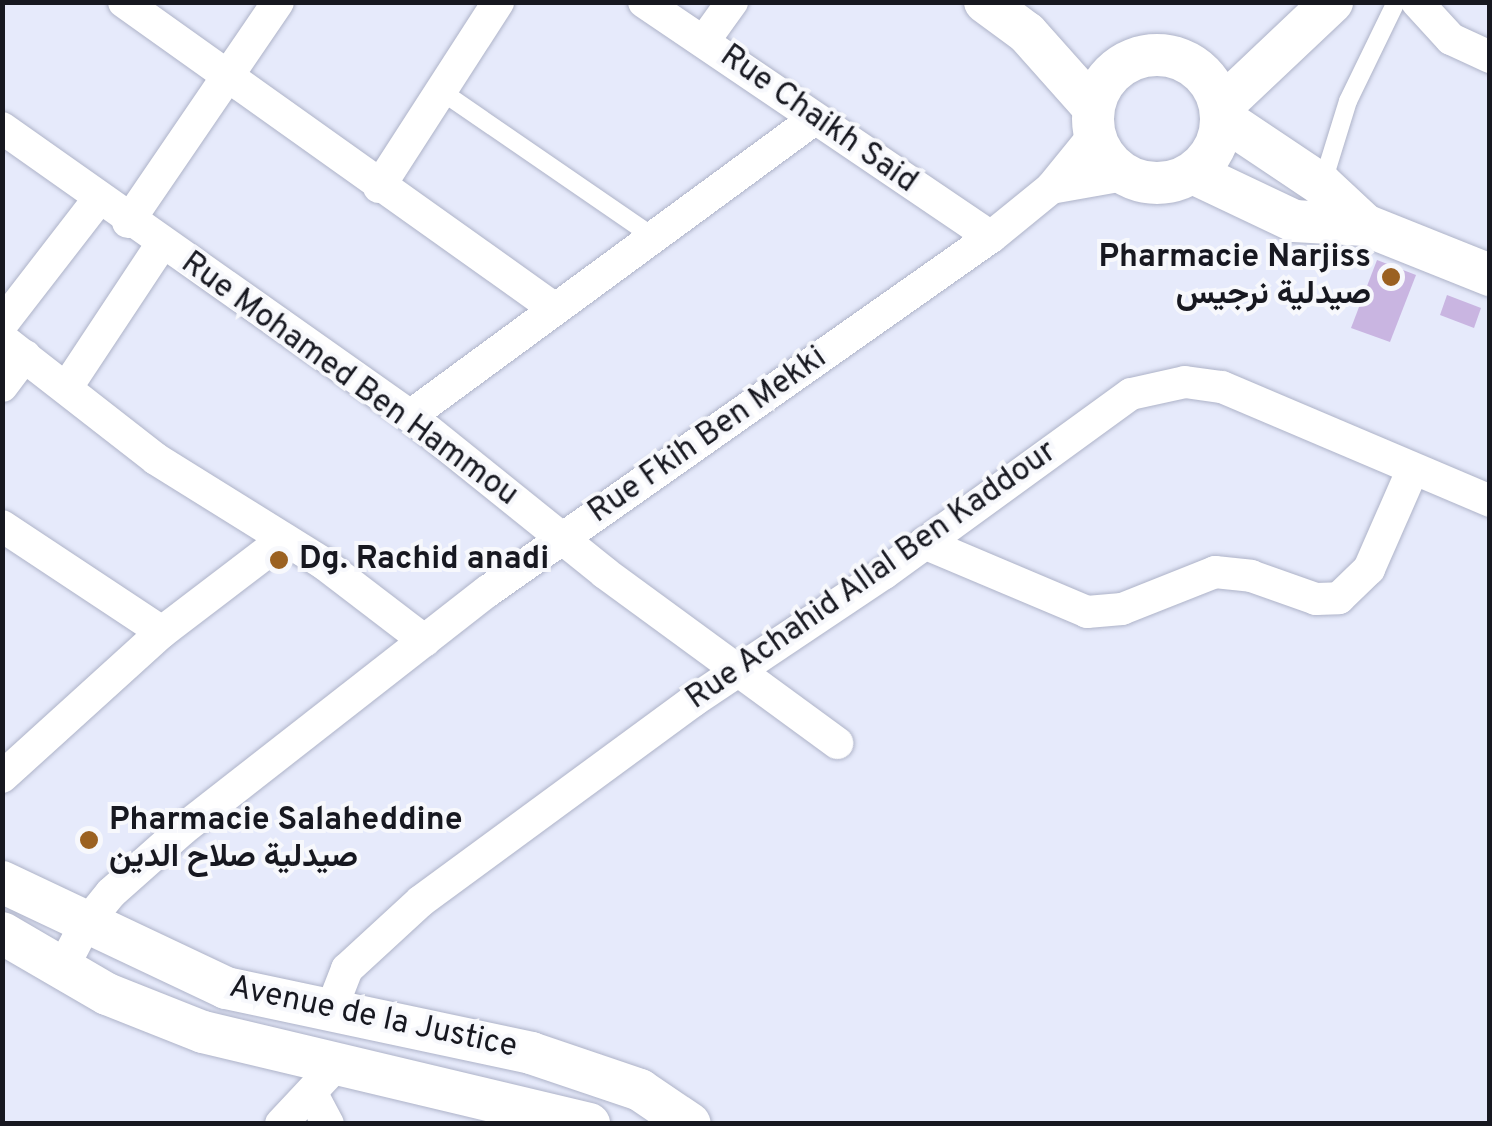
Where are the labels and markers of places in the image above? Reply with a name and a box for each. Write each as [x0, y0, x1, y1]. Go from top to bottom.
place label: Pharmacie Narjiss صيدلية نرجيس [1099, 240, 1371, 315]
marker: Pharmacie Narjiss صيدلية نرجيس [1380, 266, 1402, 288]
place label: Dg. Rachid anadi [299, 541, 549, 579]
marker: Dg. Rachid anadi [268, 549, 290, 571]
place label: Pharmacie Salaheddine صيدلية صلاح الدين [109, 803, 463, 878]
marker: Pharmacie Salaheddine صيدلية صلاح الدين [78, 829, 100, 851]

